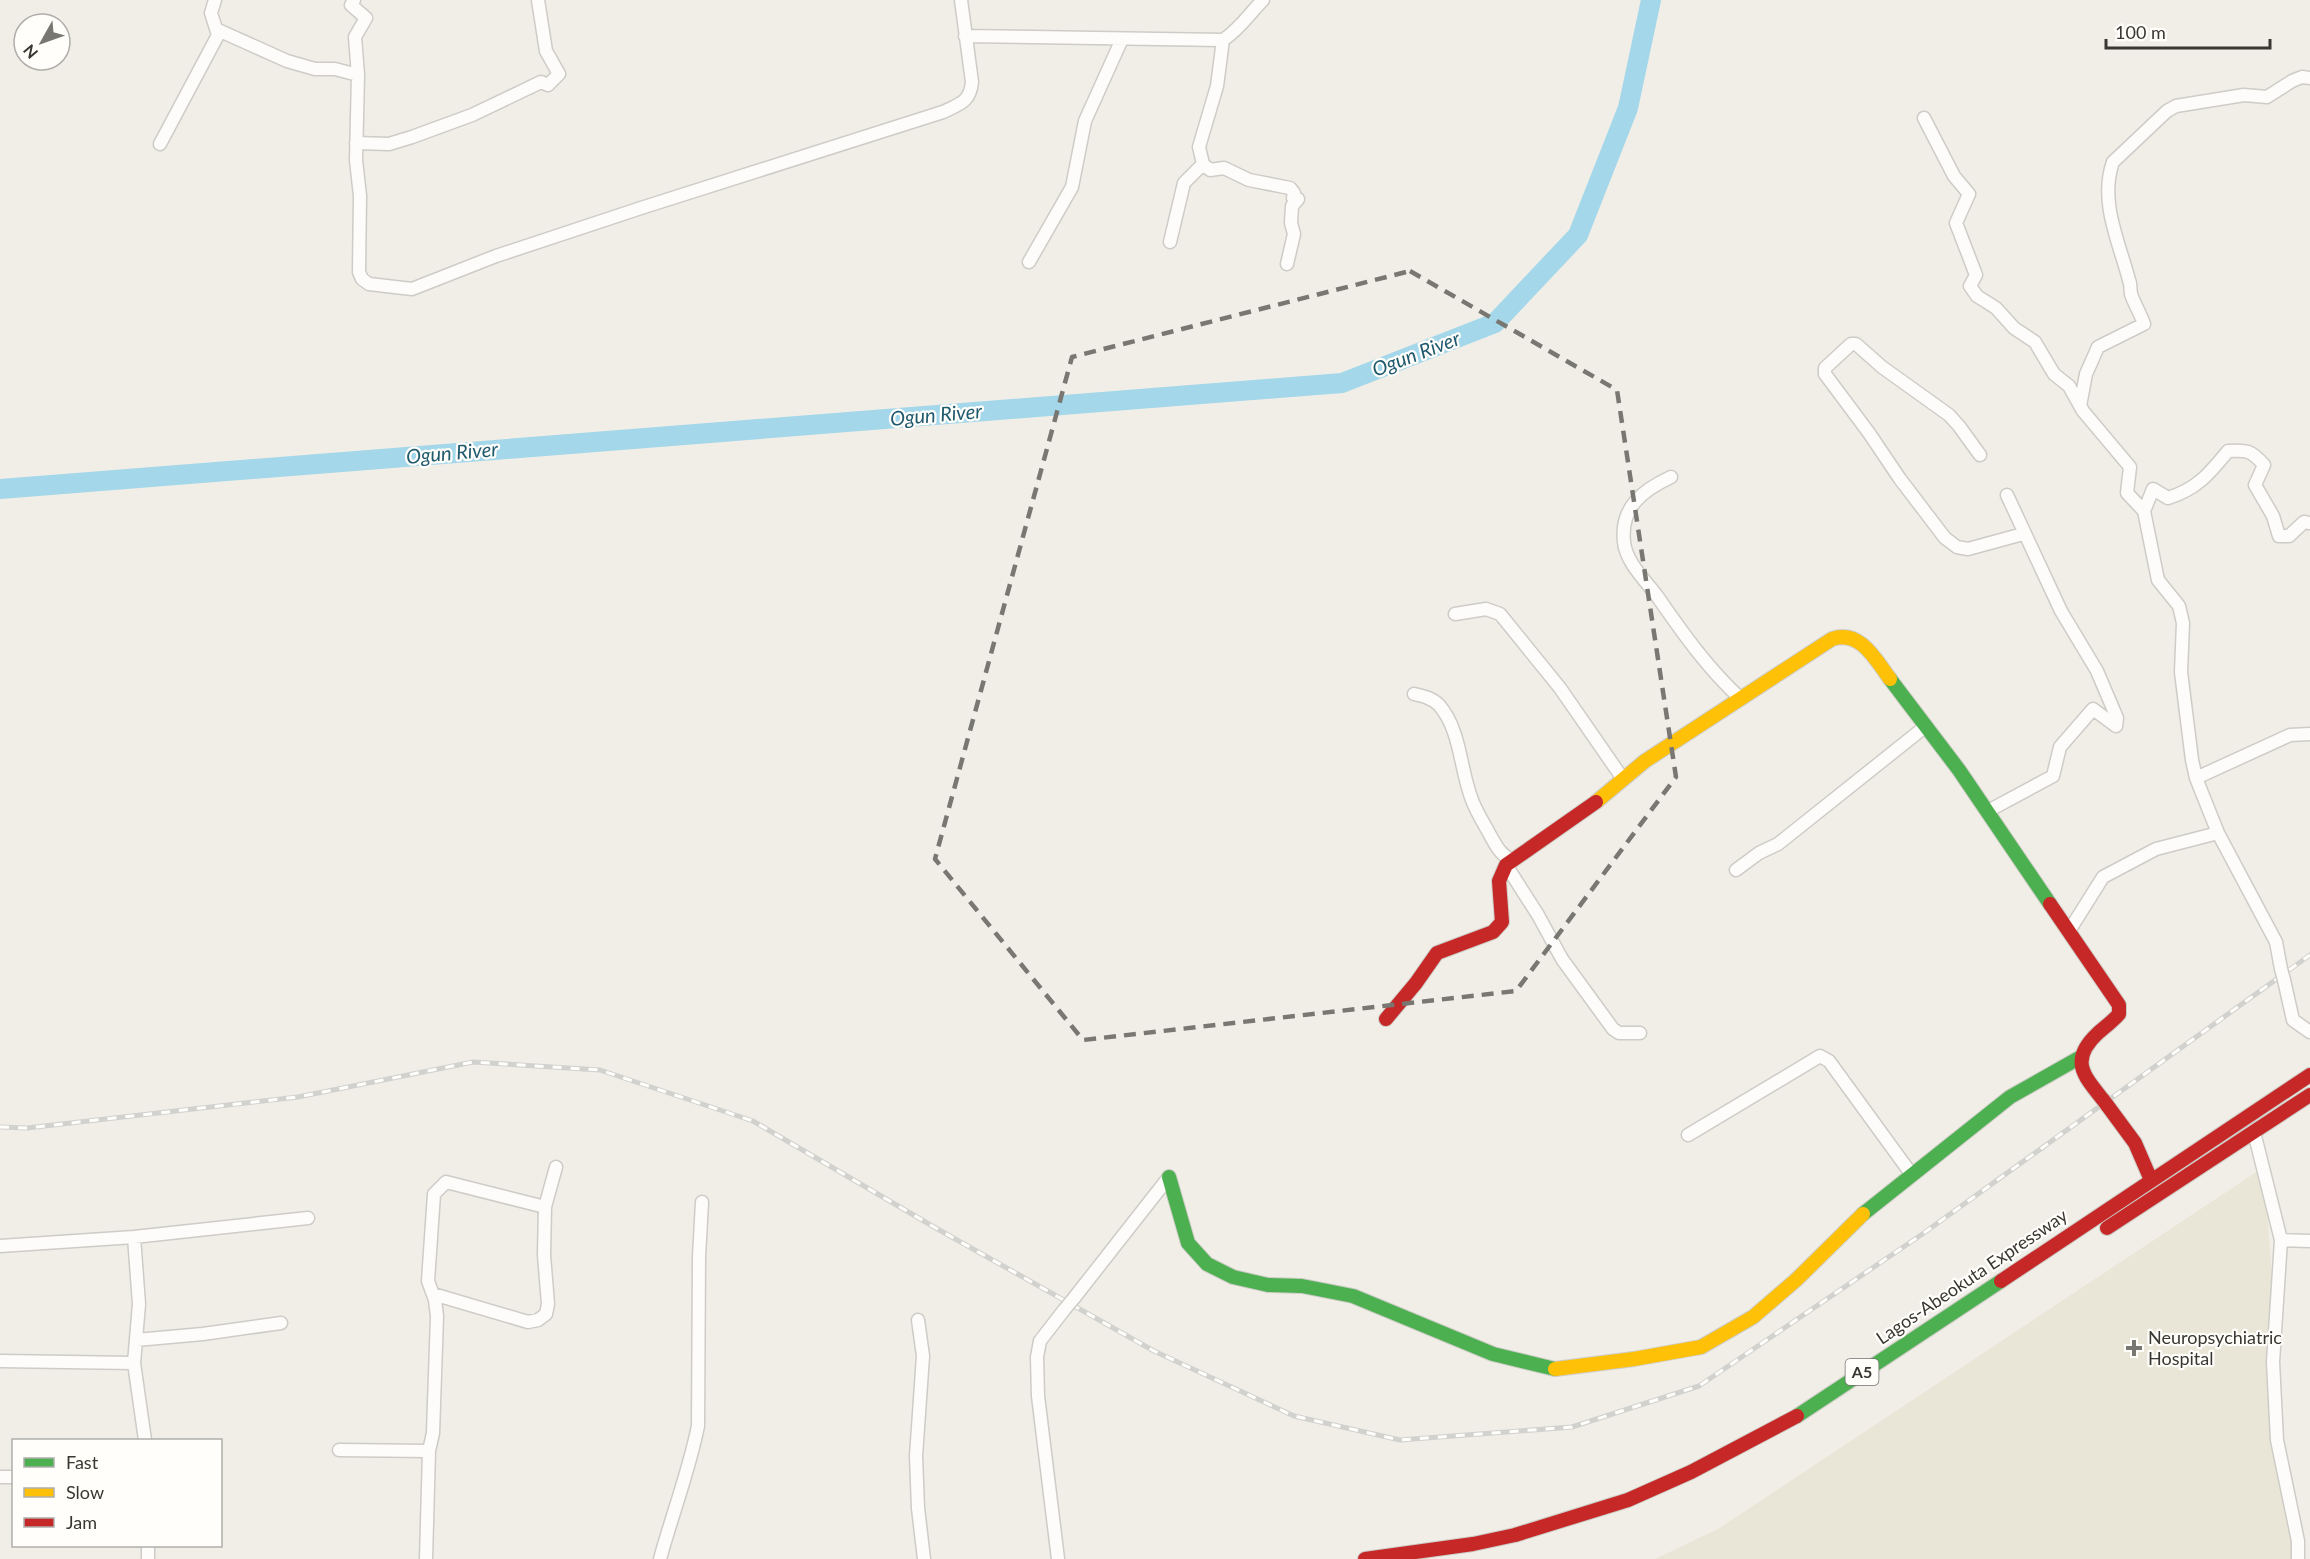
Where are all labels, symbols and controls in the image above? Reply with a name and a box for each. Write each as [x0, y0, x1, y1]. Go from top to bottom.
north arrow [12, 12, 72, 72]
scale bar [2106, 12, 2270, 50]
text: 100 m [2115, 21, 2166, 43]
text: N [19, 41, 41, 63]
water label: Ogun River [1368, 325, 1464, 381]
water label: Ogun River [889, 398, 984, 430]
water label: Ogun River [405, 436, 500, 468]
street label: Lagos-Abeokuta Expressway [1872, 1203, 2072, 1348]
place label: Neuropsychiatric Hospital [2148, 1326, 2282, 1369]
marker: Neuropsychiatric Hospital [2125, 1339, 2143, 1357]
road number: A5 [1846, 1359, 1878, 1385]
legend [12, 1439, 222, 1547]
text: Fast [66, 1451, 99, 1473]
text: Slow [66, 1481, 104, 1503]
text: Jam [66, 1511, 97, 1533]

